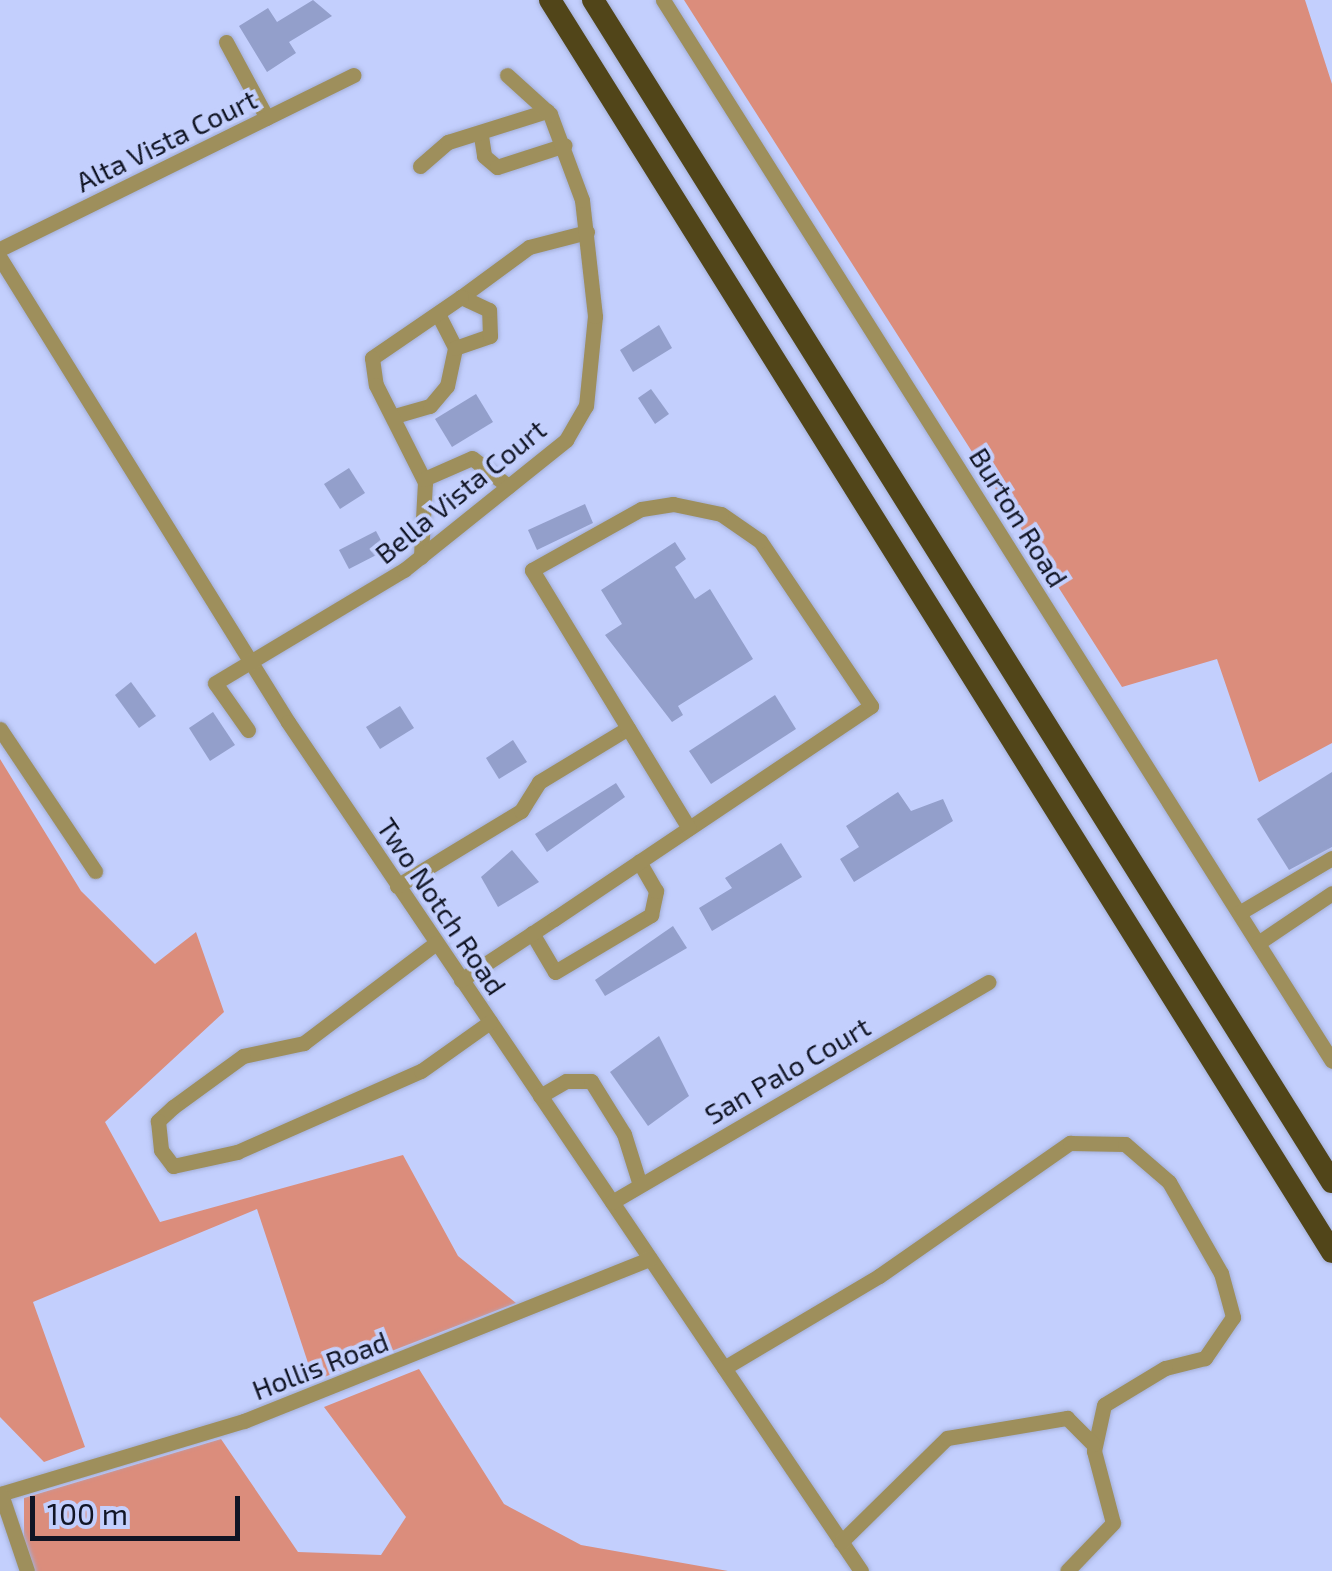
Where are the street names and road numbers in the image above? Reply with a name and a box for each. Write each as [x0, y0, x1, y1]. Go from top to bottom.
street label: Alta Vista Court [70, 81, 262, 199]
street label: Bella Vista Court [367, 412, 553, 570]
street label: Burton Road [963, 441, 1075, 593]
street label: Two Notch Road [370, 811, 514, 1001]
street label: San Palo Court [698, 1009, 876, 1131]
street label: Hollis Road [247, 1324, 393, 1406]

